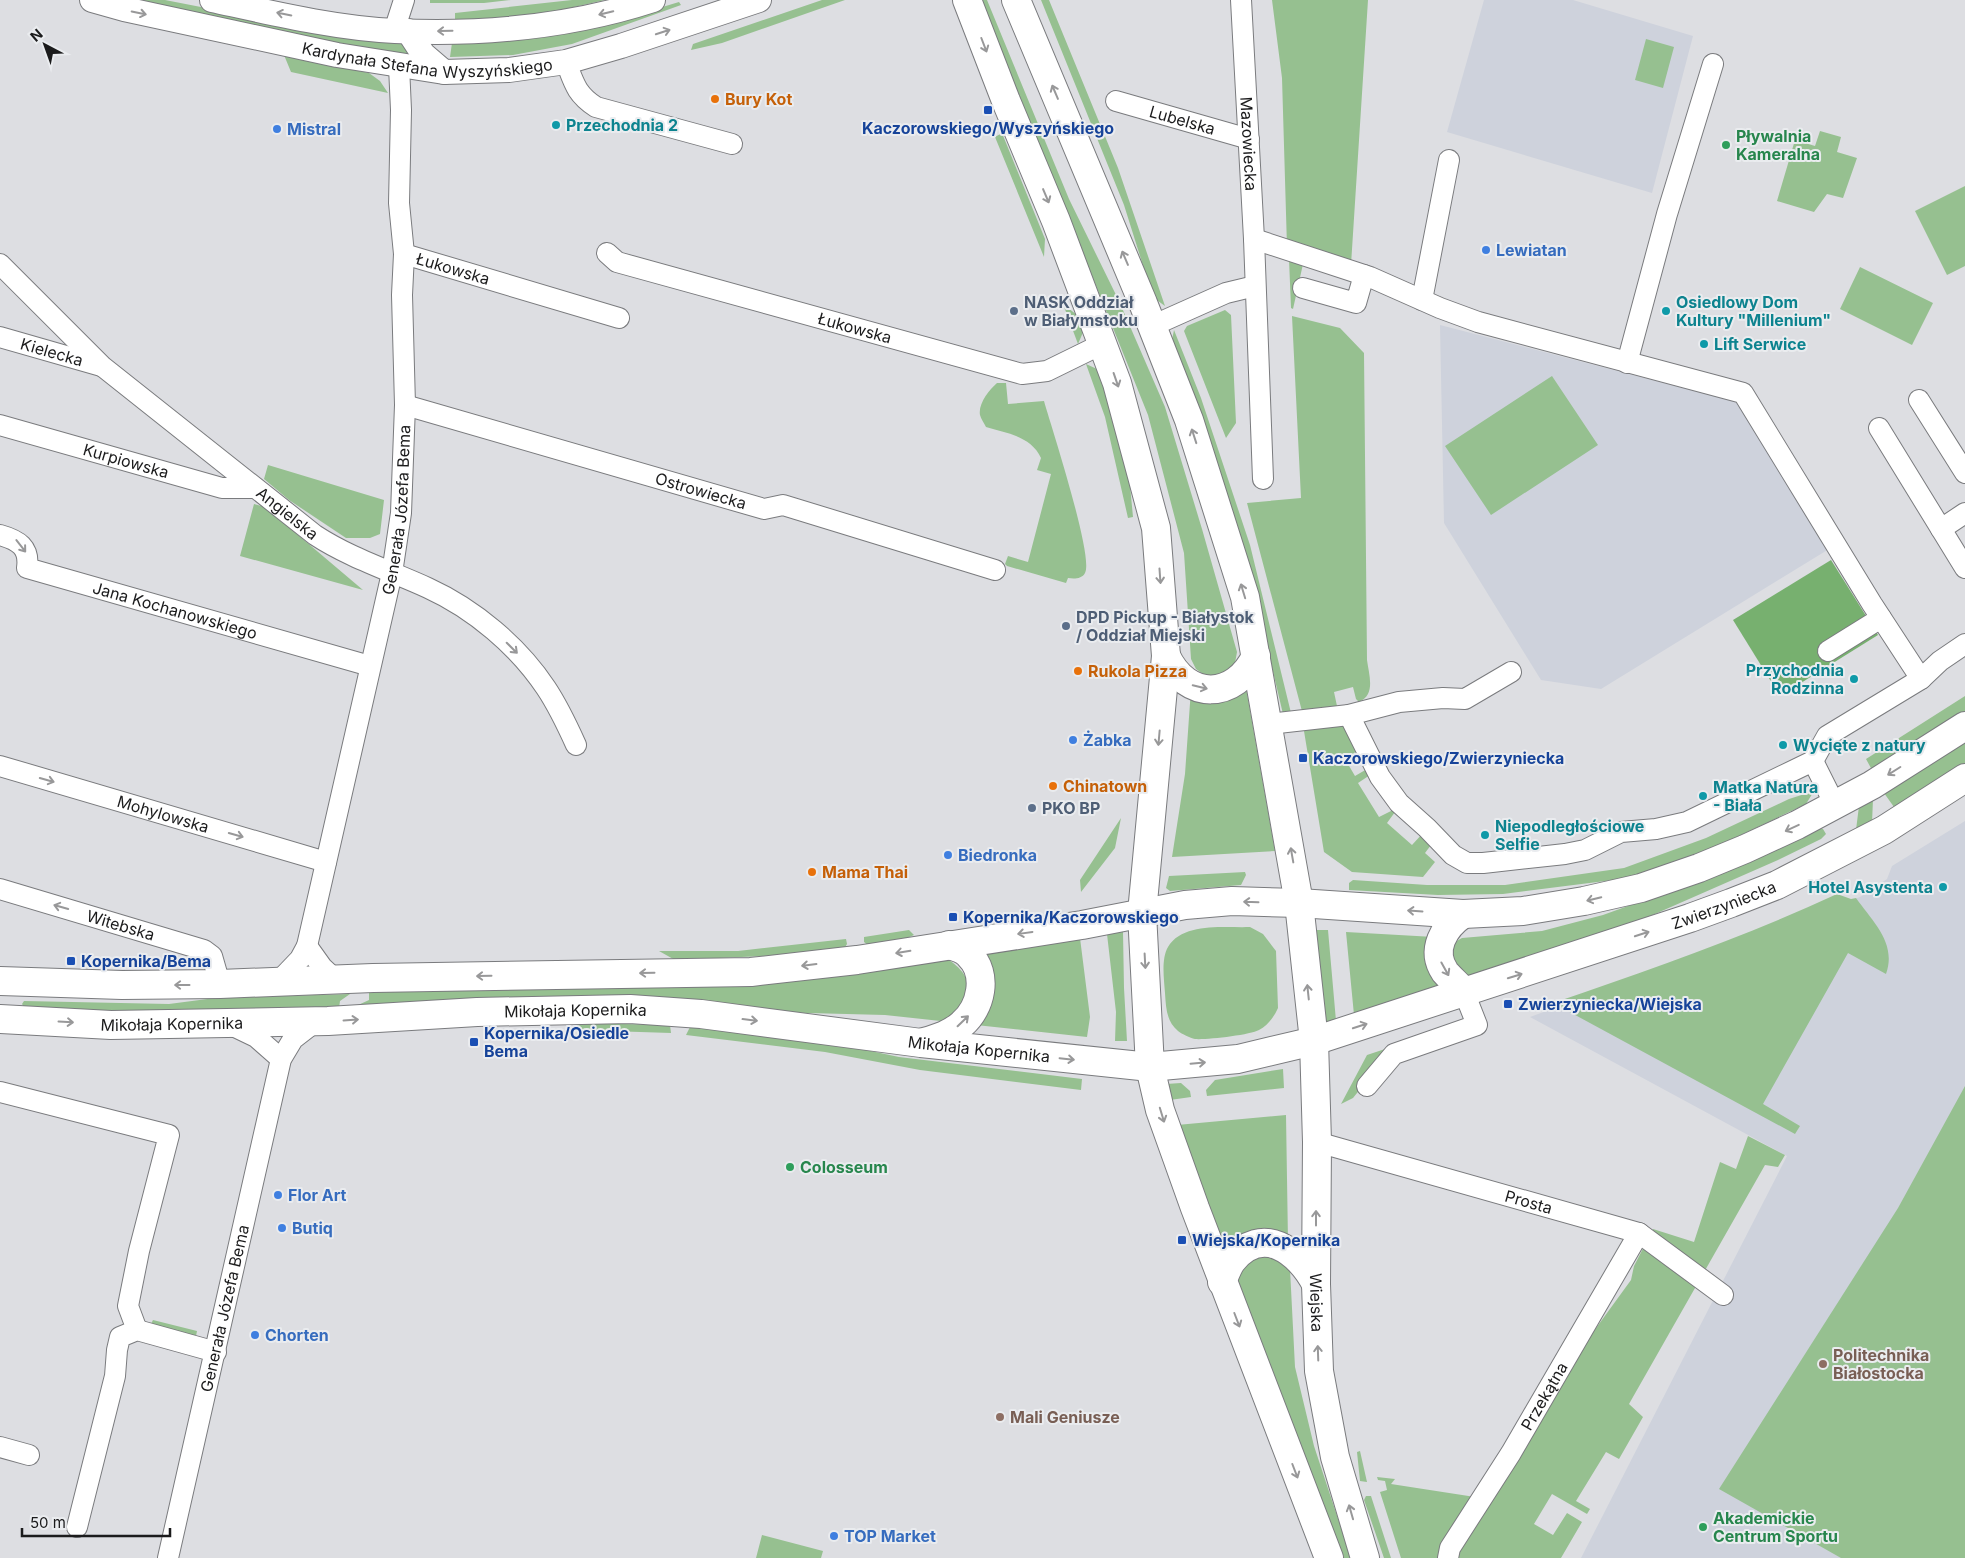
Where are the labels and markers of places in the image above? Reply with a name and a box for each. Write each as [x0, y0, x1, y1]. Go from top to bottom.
place label: Bury Kot [725, 89, 792, 109]
marker: Bury Kot [709, 93, 721, 105]
marker: Kaczorowskiego/Wyszyńskiego [982, 104, 994, 116]
place label: Przechodnia 2 [566, 115, 678, 135]
place label: Kaczorowskiego/Wyszyńskiego [862, 118, 1114, 138]
place label: Mistral [287, 119, 341, 139]
marker: Przechodnia 2 [550, 119, 562, 131]
marker: Mistral [271, 123, 283, 135]
place label: Pływalnia Kameralna [1736, 126, 1820, 164]
marker: Pływalnia Kameralna [1720, 139, 1732, 151]
place label: Lewiatan [1496, 240, 1567, 260]
marker: Lewiatan [1480, 244, 1492, 256]
place label: NASK Oddział w Białymstoku [1024, 292, 1138, 330]
place label: Osiedlowy Dom Kultury "Millenium" [1676, 292, 1831, 330]
marker: NASK Oddział w Białymstoku [1008, 305, 1020, 317]
marker: Osiedlowy Dom Kultury "Millenium" [1660, 305, 1672, 317]
place label: Lift Serwice [1714, 334, 1806, 354]
marker: Lift Serwice [1698, 338, 1710, 350]
place label: DPD Pickup - Białystok / Oddział Miejski [1076, 607, 1255, 645]
marker: DPD Pickup - Białystok / Oddział Miejski [1060, 620, 1072, 632]
place label: Przychodnia Rodzinna [1746, 660, 1844, 698]
place label: Rukola Pizza [1088, 661, 1187, 681]
marker: Rukola Pizza [1072, 665, 1084, 677]
marker: Przychodnia Rodzinna [1848, 673, 1860, 685]
place label: Żabka [1083, 730, 1132, 750]
marker: Żabka [1067, 734, 1079, 746]
place label: Wycięte z natury [1793, 735, 1926, 755]
marker: Wycięte z natury [1777, 739, 1789, 751]
place label: Kaczorowskiego/Zwierzyniecka [1313, 748, 1564, 768]
marker: Kaczorowskiego/Zwierzyniecka [1297, 752, 1309, 764]
place label: Chinatown [1063, 776, 1147, 796]
place label: Matka Natura - Biała [1713, 777, 1818, 815]
marker: Chinatown [1047, 780, 1059, 792]
marker: Matka Natura - Biała [1697, 790, 1709, 802]
place label: PKO BP [1042, 798, 1100, 818]
marker: PKO BP [1026, 802, 1038, 814]
place label: Niepodległościowe Selfie [1495, 816, 1644, 854]
marker: Niepodległościowe Selfie [1479, 829, 1491, 841]
place label: Biedronka [958, 845, 1037, 865]
marker: Biedronka [942, 849, 954, 861]
place label: Mama Thai [822, 862, 908, 882]
marker: Mama Thai [806, 866, 818, 878]
place label: Hotel Asystenta [1808, 877, 1933, 897]
marker: Hotel Asystenta [1937, 881, 1949, 893]
place label: Kopernika/Kaczorowskiego [963, 907, 1179, 927]
marker: Kopernika/Kaczorowskiego [947, 911, 959, 923]
place label: Kopernika/Bema [81, 951, 211, 971]
marker: Kopernika/Bema [65, 955, 77, 967]
place label: Zwierzyniecka/Wiejska [1518, 994, 1702, 1014]
marker: Zwierzyniecka/Wiejska [1502, 998, 1514, 1010]
place label: Kopernika/Osiedle Bema [484, 1023, 629, 1061]
marker: Kopernika/Osiedle Bema [468, 1036, 480, 1048]
place label: Colosseum [800, 1157, 888, 1177]
marker: Colosseum [784, 1161, 796, 1173]
place label: Flor Art [288, 1185, 347, 1205]
marker: Flor Art [272, 1189, 284, 1201]
place label: Butiq [292, 1218, 333, 1238]
marker: Butiq [276, 1222, 288, 1234]
place label: Wiejska/Kopernika [1192, 1230, 1340, 1250]
marker: Wiejska/Kopernika [1176, 1234, 1188, 1246]
place label: Chorten [265, 1325, 329, 1345]
marker: Chorten [249, 1329, 261, 1341]
place label: Politechnika Białostocka [1833, 1345, 1929, 1383]
marker: Politechnika Białostocka [1817, 1358, 1829, 1370]
place label: Mali Geniusze [1010, 1407, 1120, 1427]
marker: Mali Geniusze [994, 1411, 1006, 1423]
place label: Akademickie Centrum Sportu [1713, 1508, 1838, 1546]
marker: Akademickie Centrum Sportu [1697, 1521, 1709, 1533]
place label: TOP Market [844, 1526, 936, 1546]
marker: TOP Market [828, 1530, 840, 1542]

